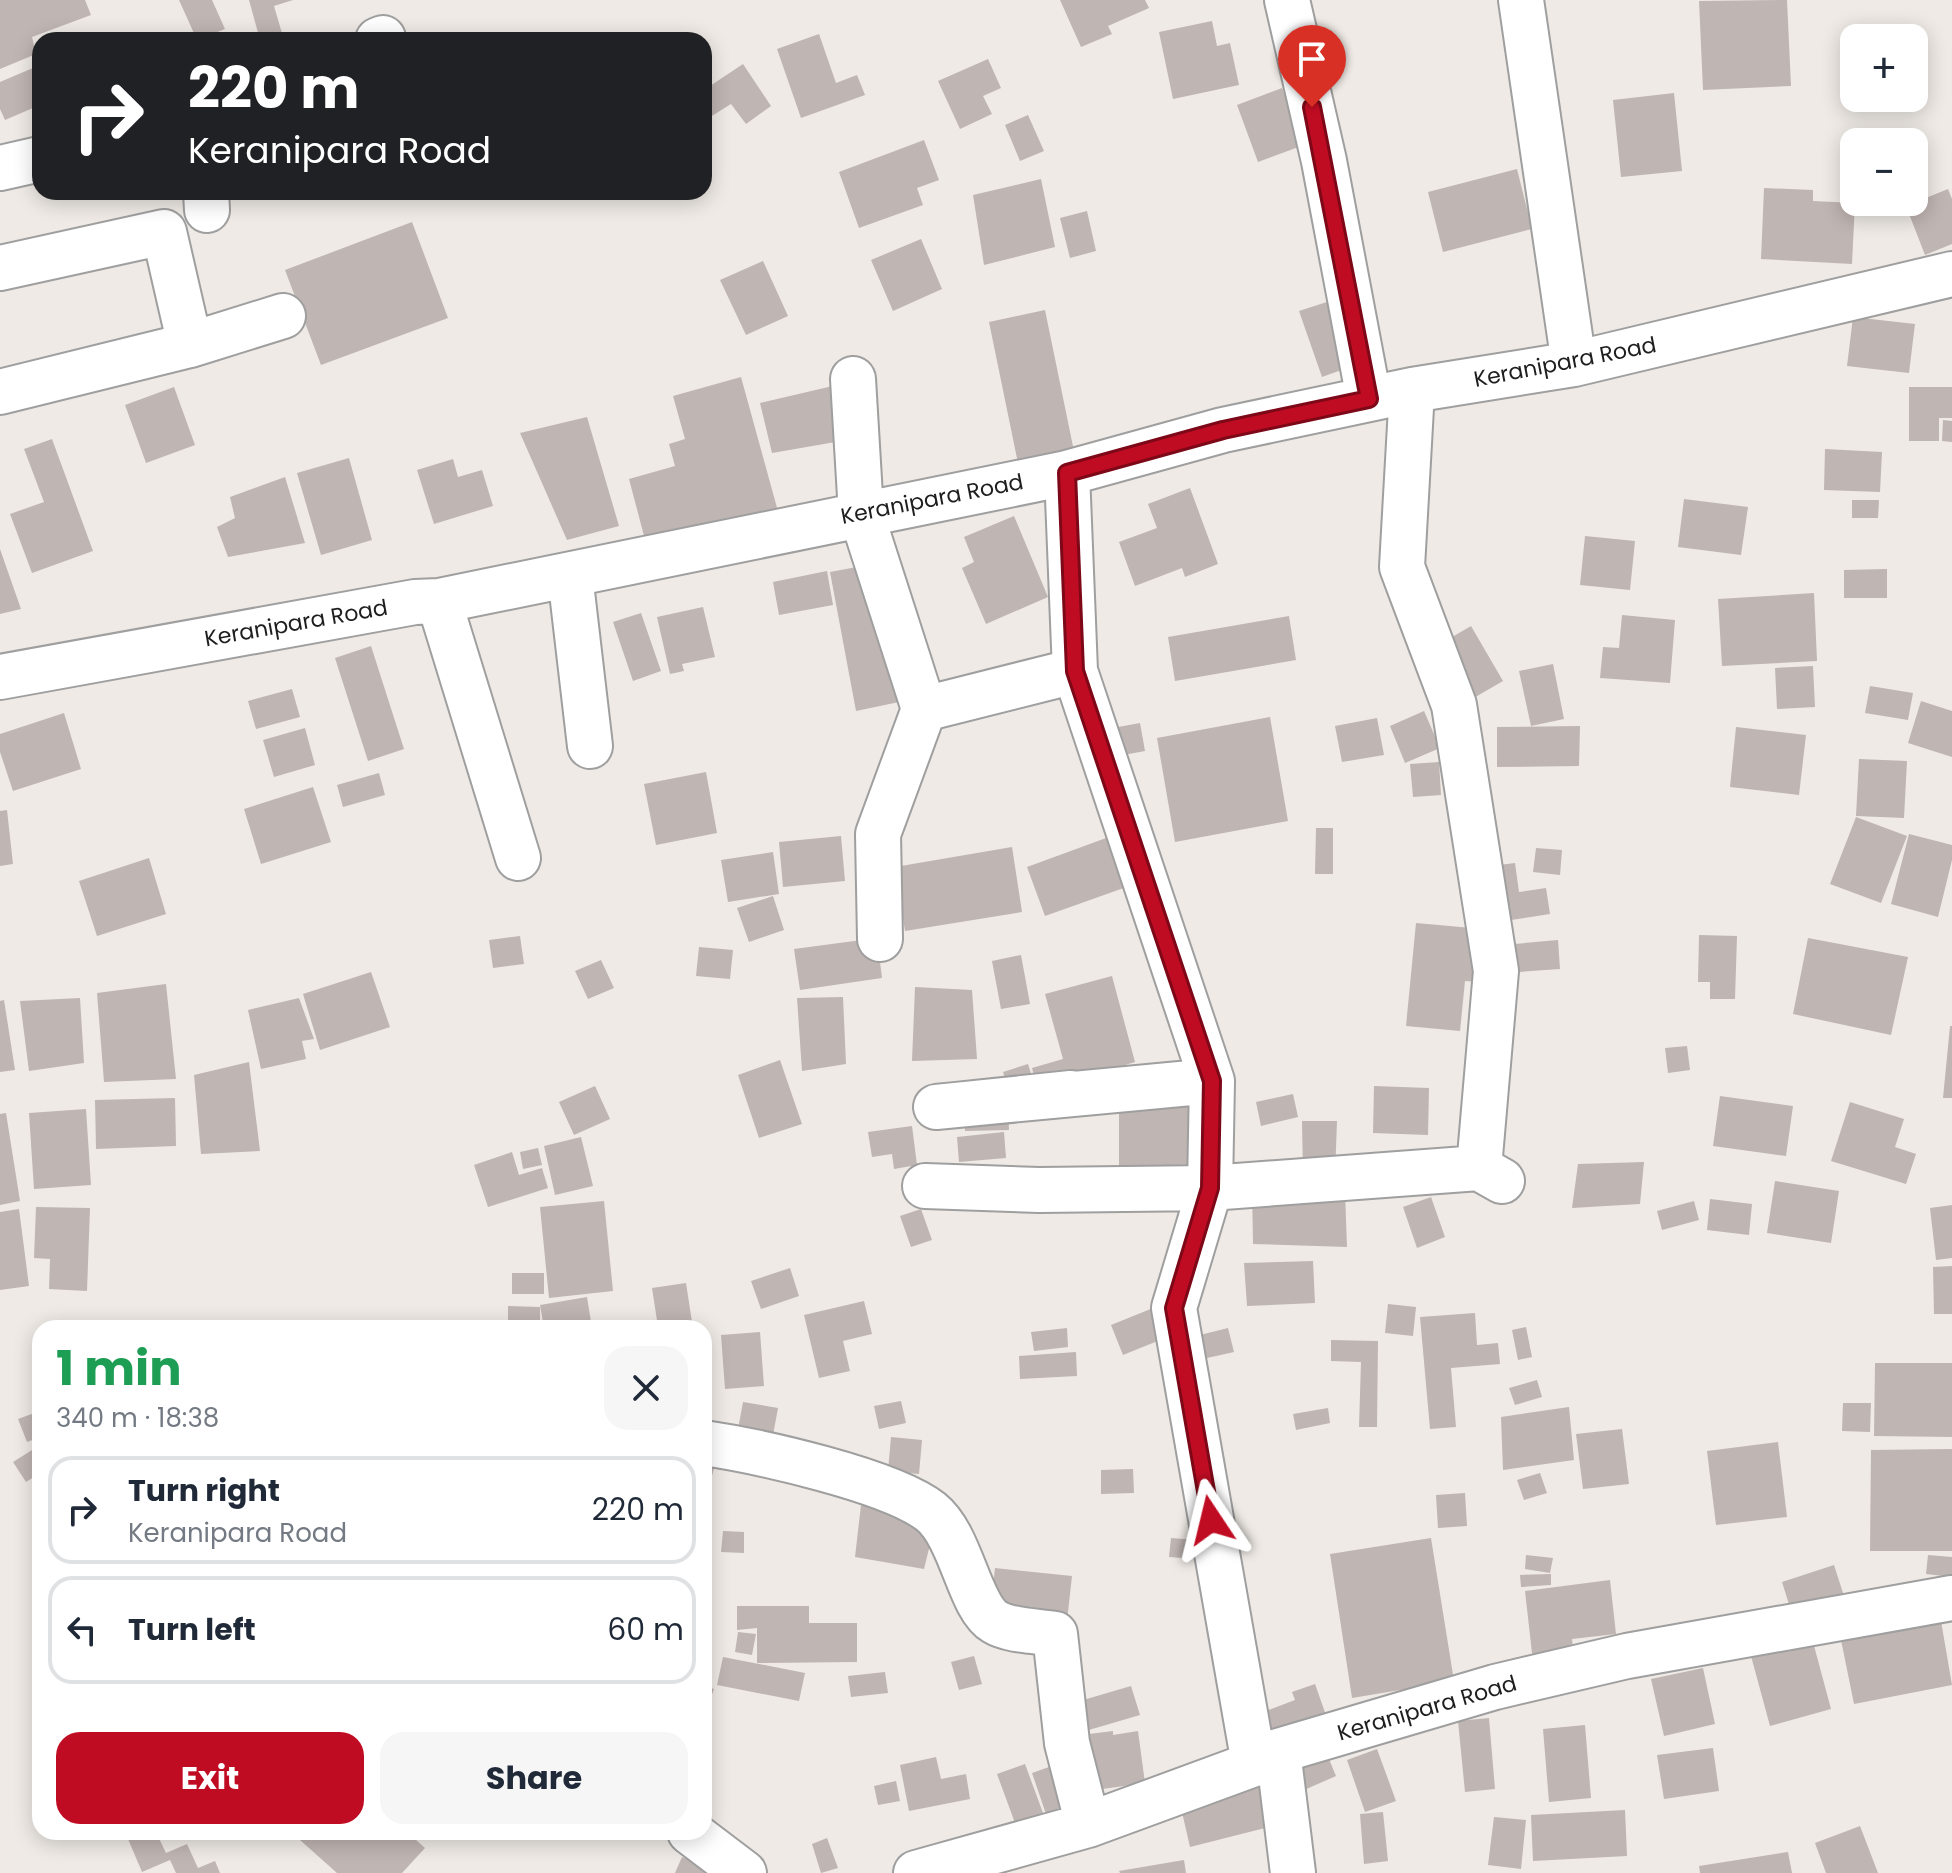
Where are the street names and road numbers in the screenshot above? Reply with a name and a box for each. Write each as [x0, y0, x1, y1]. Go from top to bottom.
street label: Keranipara Road [1471, 329, 1659, 395]
street label: Keranipara Road [838, 466, 1026, 532]
street label: Keranipara Road [202, 592, 390, 654]
street label: Keranipara Road [1334, 1668, 1520, 1748]

